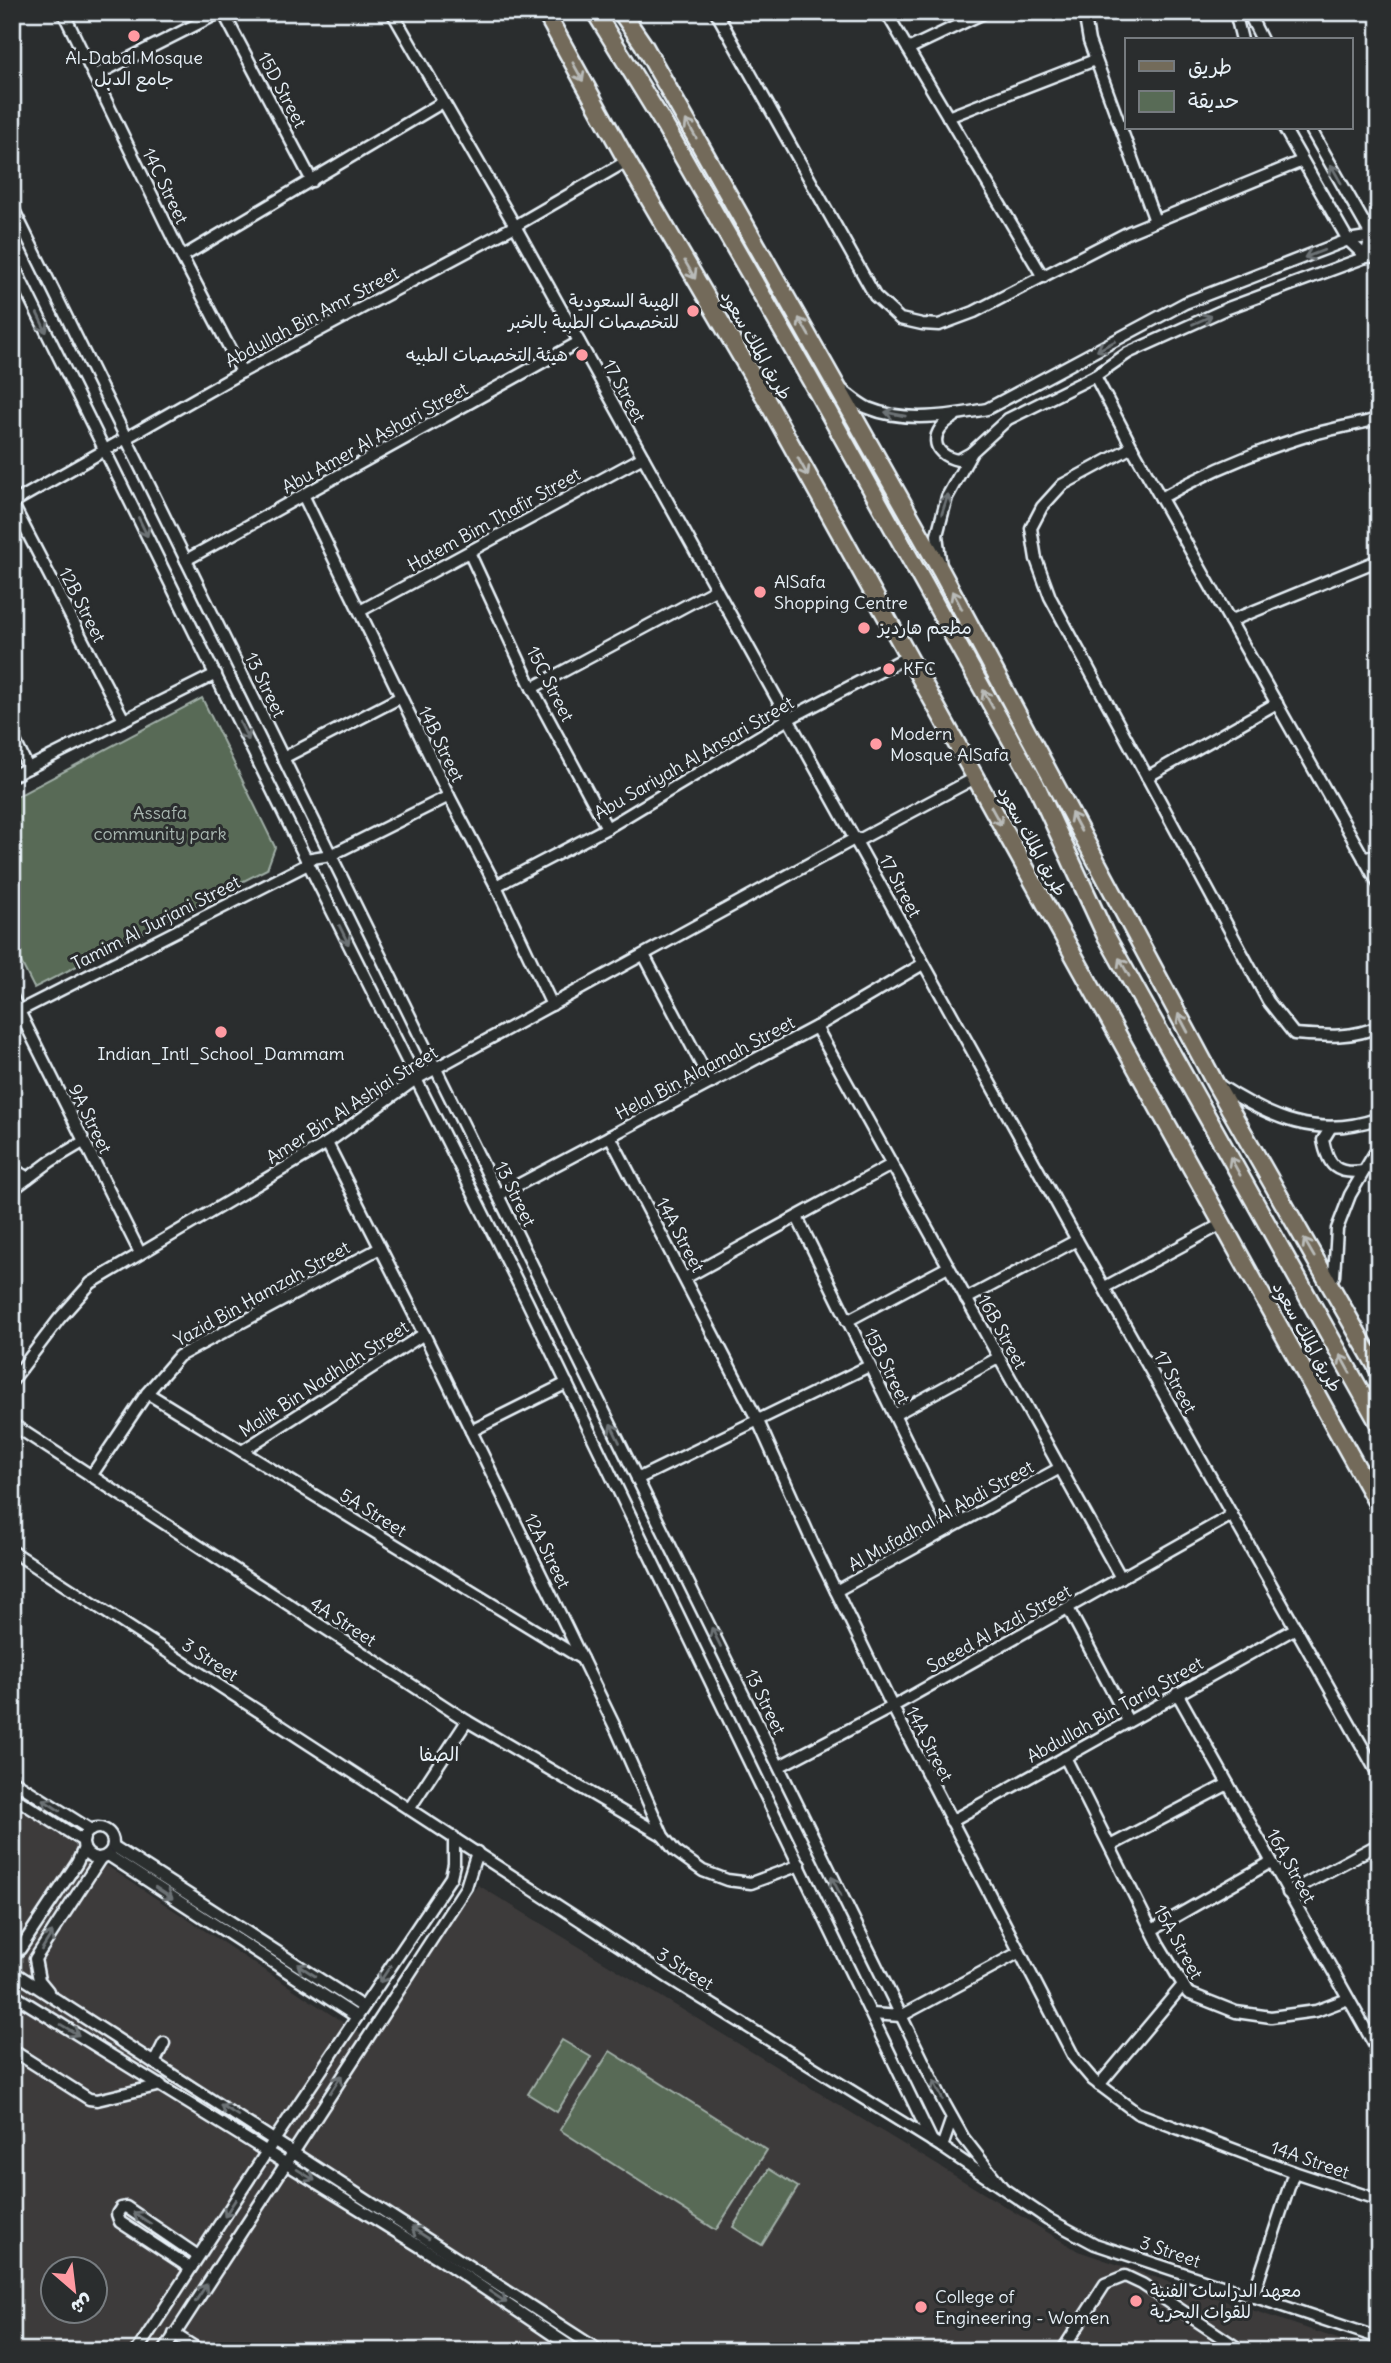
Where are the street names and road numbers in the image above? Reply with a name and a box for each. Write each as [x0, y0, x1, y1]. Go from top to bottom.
street label: 15D Street [253, 48, 312, 132]
street label: 14C Street [137, 144, 194, 228]
street label: Abdullah Bin Amr Street [221, 261, 402, 372]
street label: طريق الملك سعود [715, 286, 797, 404]
street label: 17 Street [598, 355, 651, 426]
street label: Abu Amer Al Ashari Street [278, 377, 472, 498]
street label: Hatem Bim Thafir Street [403, 462, 584, 577]
street label: 12B Street [54, 563, 111, 646]
street label: 15C Street [522, 642, 579, 725]
street label: 13 Street [240, 648, 291, 721]
street label: Abu Sariyah Al Ansari Street [590, 691, 798, 824]
street label: 14B Street [413, 702, 470, 786]
street label: طريق الملك سعود [992, 781, 1072, 901]
street label: 17 Street [874, 850, 927, 921]
street label: Tamim Al Jurjani Street [68, 870, 244, 975]
street label: Helal Bin Alqamah Street [611, 1010, 799, 1125]
street label: Amer Bin Al Ashjai Street [262, 1041, 442, 1169]
street label: 9A Street [64, 1080, 117, 1157]
street label: 13 Street [490, 1157, 541, 1230]
street label: 14A Street [651, 1193, 710, 1276]
street label: Yazid Bin Hamzah Street [170, 1236, 354, 1351]
street label: طريق الملك سعود [1267, 1277, 1347, 1397]
street label: 16B Street [973, 1290, 1032, 1373]
street label: Malik Bin Nadhlah Street [235, 1315, 413, 1442]
street label: 15B Street [859, 1324, 916, 1408]
street label: 17 Street [1149, 1346, 1202, 1417]
street label: Al Mufadhal Al Abdi Street [844, 1455, 1038, 1576]
street label: 5A Street [336, 1483, 411, 1542]
street label: 12A Street [519, 1509, 576, 1592]
street label: Saeed Al Azdi Street [923, 1579, 1075, 1678]
street label: 4A Street [306, 1592, 381, 1651]
street label: 3 Street [178, 1633, 243, 1686]
street label: Abdullah Bin Tariq Street [1022, 1651, 1207, 1768]
street label: 13 Street [740, 1665, 791, 1738]
street label: 14A Street [901, 1702, 958, 1785]
street label: 16A Street [1262, 1825, 1321, 1907]
street label: 15A Street [1149, 1901, 1208, 1983]
street label: 3 Street [653, 1942, 718, 1995]
street label: 14A Street [1268, 2135, 1352, 2184]
street label: 3 Street [1137, 2230, 1203, 2273]

